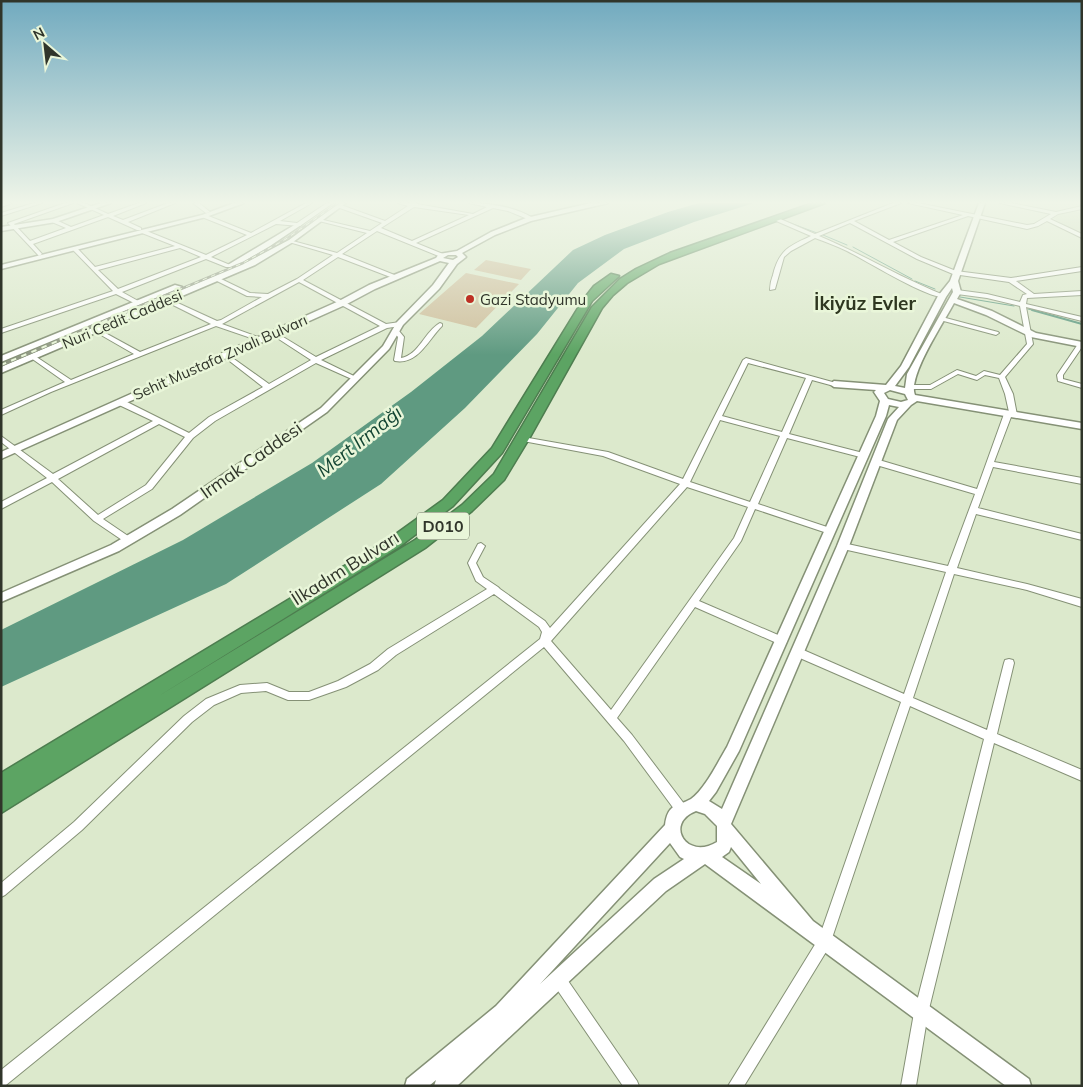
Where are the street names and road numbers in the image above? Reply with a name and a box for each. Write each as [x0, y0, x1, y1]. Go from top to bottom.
street label: Nuri Cedit Caddesi [59, 285, 185, 353]
street label: Sehit Mustafa Zıvalı Bulvarı [130, 310, 310, 404]
street label: Irmak Caddesi [196, 416, 306, 504]
road number: D010 [417, 512, 469, 540]
street label: İlkadım Bulvarı [287, 526, 403, 610]

